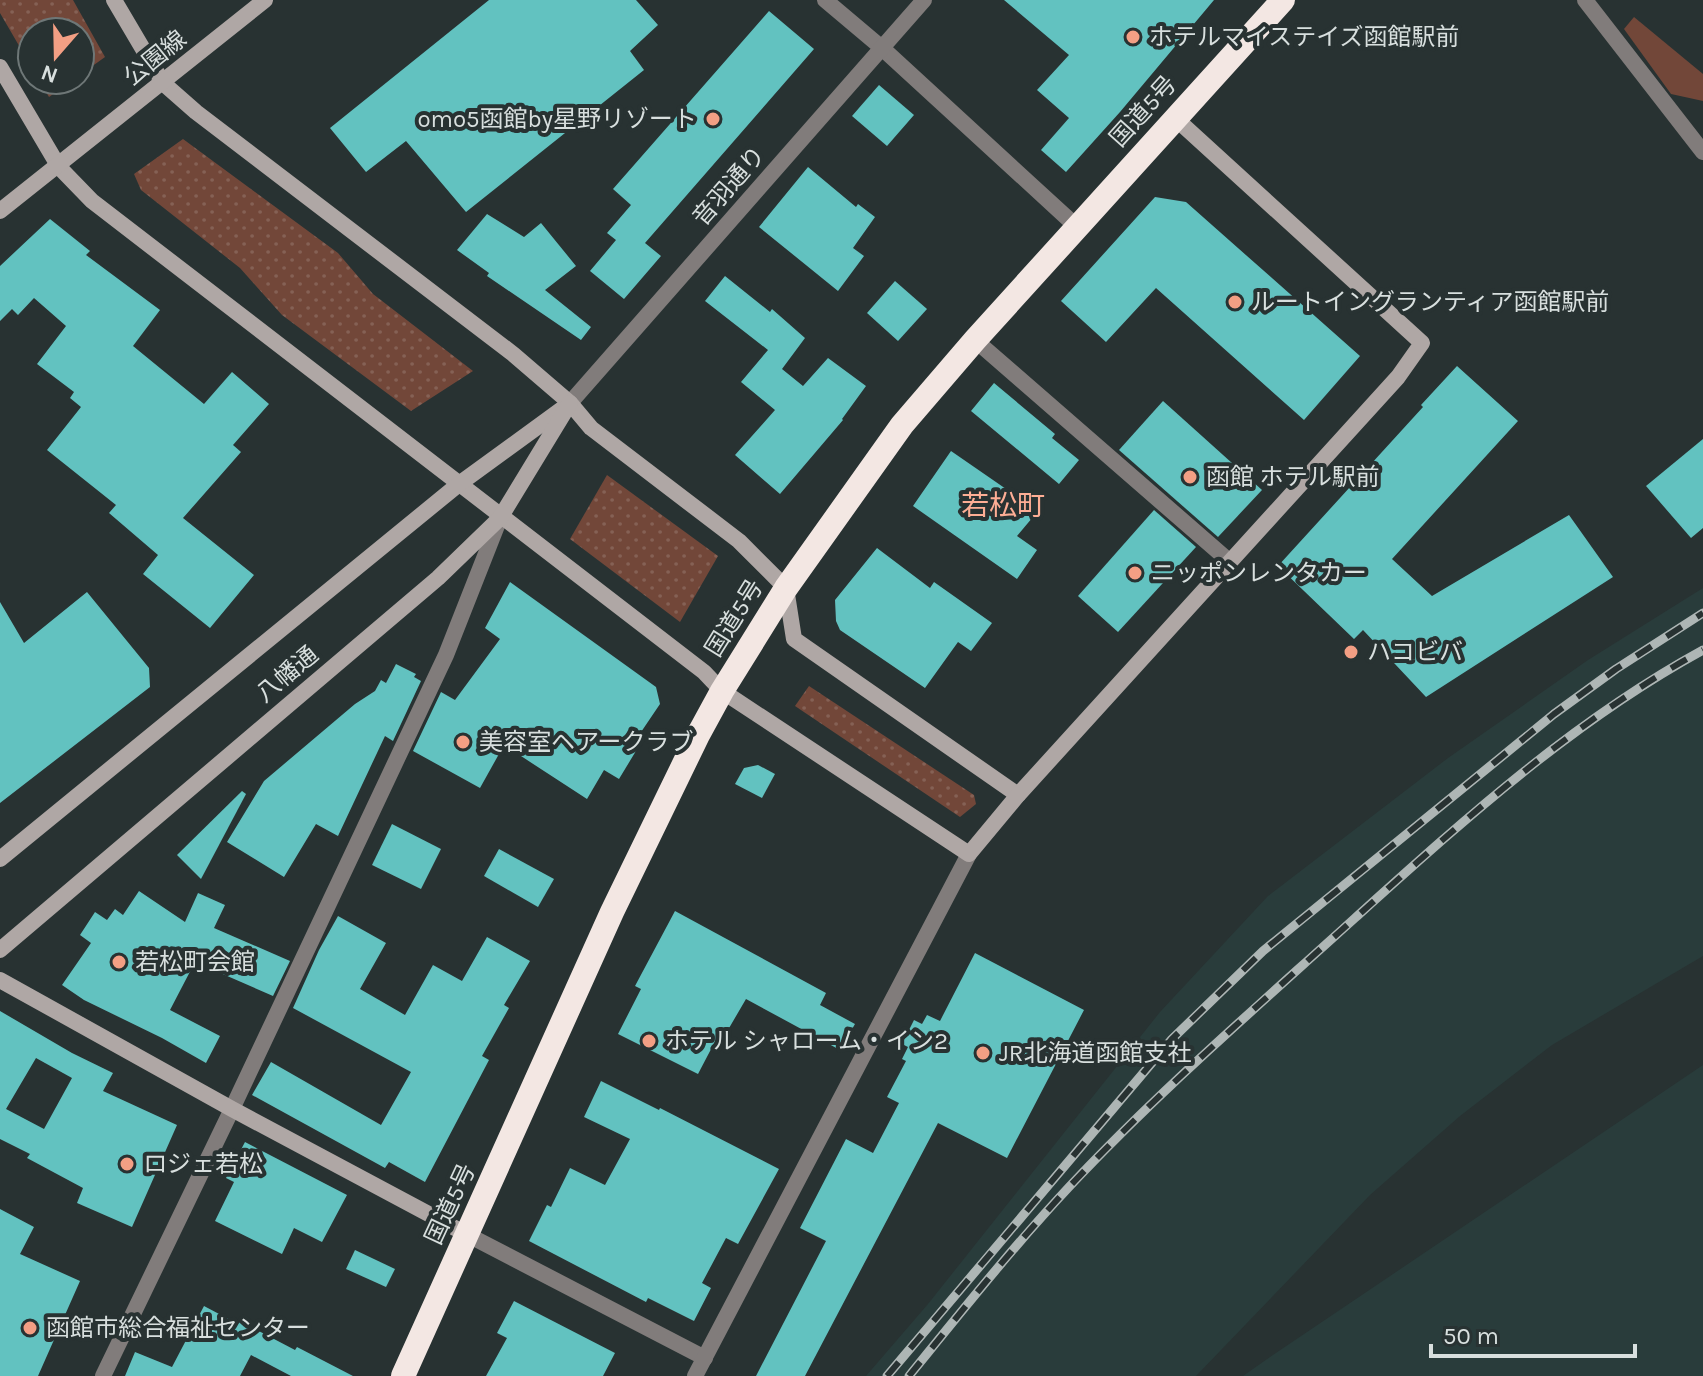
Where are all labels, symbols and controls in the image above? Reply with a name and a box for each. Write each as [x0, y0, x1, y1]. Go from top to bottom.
north arrow [16, 16, 96, 96]
place label: ホテルマイステイズ函館駅前 [1149, 23, 1460, 51]
street label: 公園線 [118, 24, 192, 92]
marker: ホテルマイステイズ函館駅前 [1124, 28, 1142, 46]
text: N [38, 59, 61, 89]
street label: 国道5号 [1104, 70, 1182, 152]
place label: omo5函館by星野リゾート [417, 105, 697, 133]
marker: omo5函館by星野リゾート [704, 110, 722, 128]
street label: 音羽通り [687, 141, 771, 231]
place label: ルートイングランティア函館駅前 [1251, 288, 1610, 316]
marker: ルートイングランティア函館駅前 [1226, 293, 1244, 311]
place label: 函館 ホテル駅前 [1206, 463, 1380, 491]
marker: 函館 ホテル駅前 [1181, 468, 1199, 486]
district label: 若松町 [961, 489, 1045, 522]
place label: ニッポンレンタカー [1151, 559, 1367, 587]
marker: ニッポンレンタカー [1126, 564, 1144, 582]
street label: 国道5号 [699, 574, 769, 662]
place label: ハコビバ [1367, 638, 1463, 666]
street label: 八幡通 [250, 640, 324, 708]
marker: ハコビバ [1342, 643, 1360, 661]
place label: 美容室ヘアークラブ [479, 728, 694, 756]
marker: 美容室ヘアークラブ [454, 733, 472, 751]
place label: 若松町会館 [135, 948, 255, 976]
marker: 若松町会館 [110, 953, 128, 971]
place label: ホテル シャローム・イン2 [665, 1027, 948, 1055]
marker: ホテル シャローム・イン2 [640, 1032, 658, 1050]
place label: JR北海道函館支社 [999, 1039, 1191, 1067]
marker: JR北海道函館支社 [974, 1044, 992, 1062]
place label: ロジェ若松 [143, 1150, 263, 1178]
marker: ロジェ若松 [118, 1155, 136, 1173]
street label: 国道5号 [419, 1159, 481, 1249]
scale bar [1431, 1308, 1635, 1358]
place label: 函館市総合福祉センター [46, 1314, 310, 1342]
marker: 函館市総合福祉センター [21, 1319, 39, 1337]
text: 50 m [1443, 1322, 1499, 1350]

